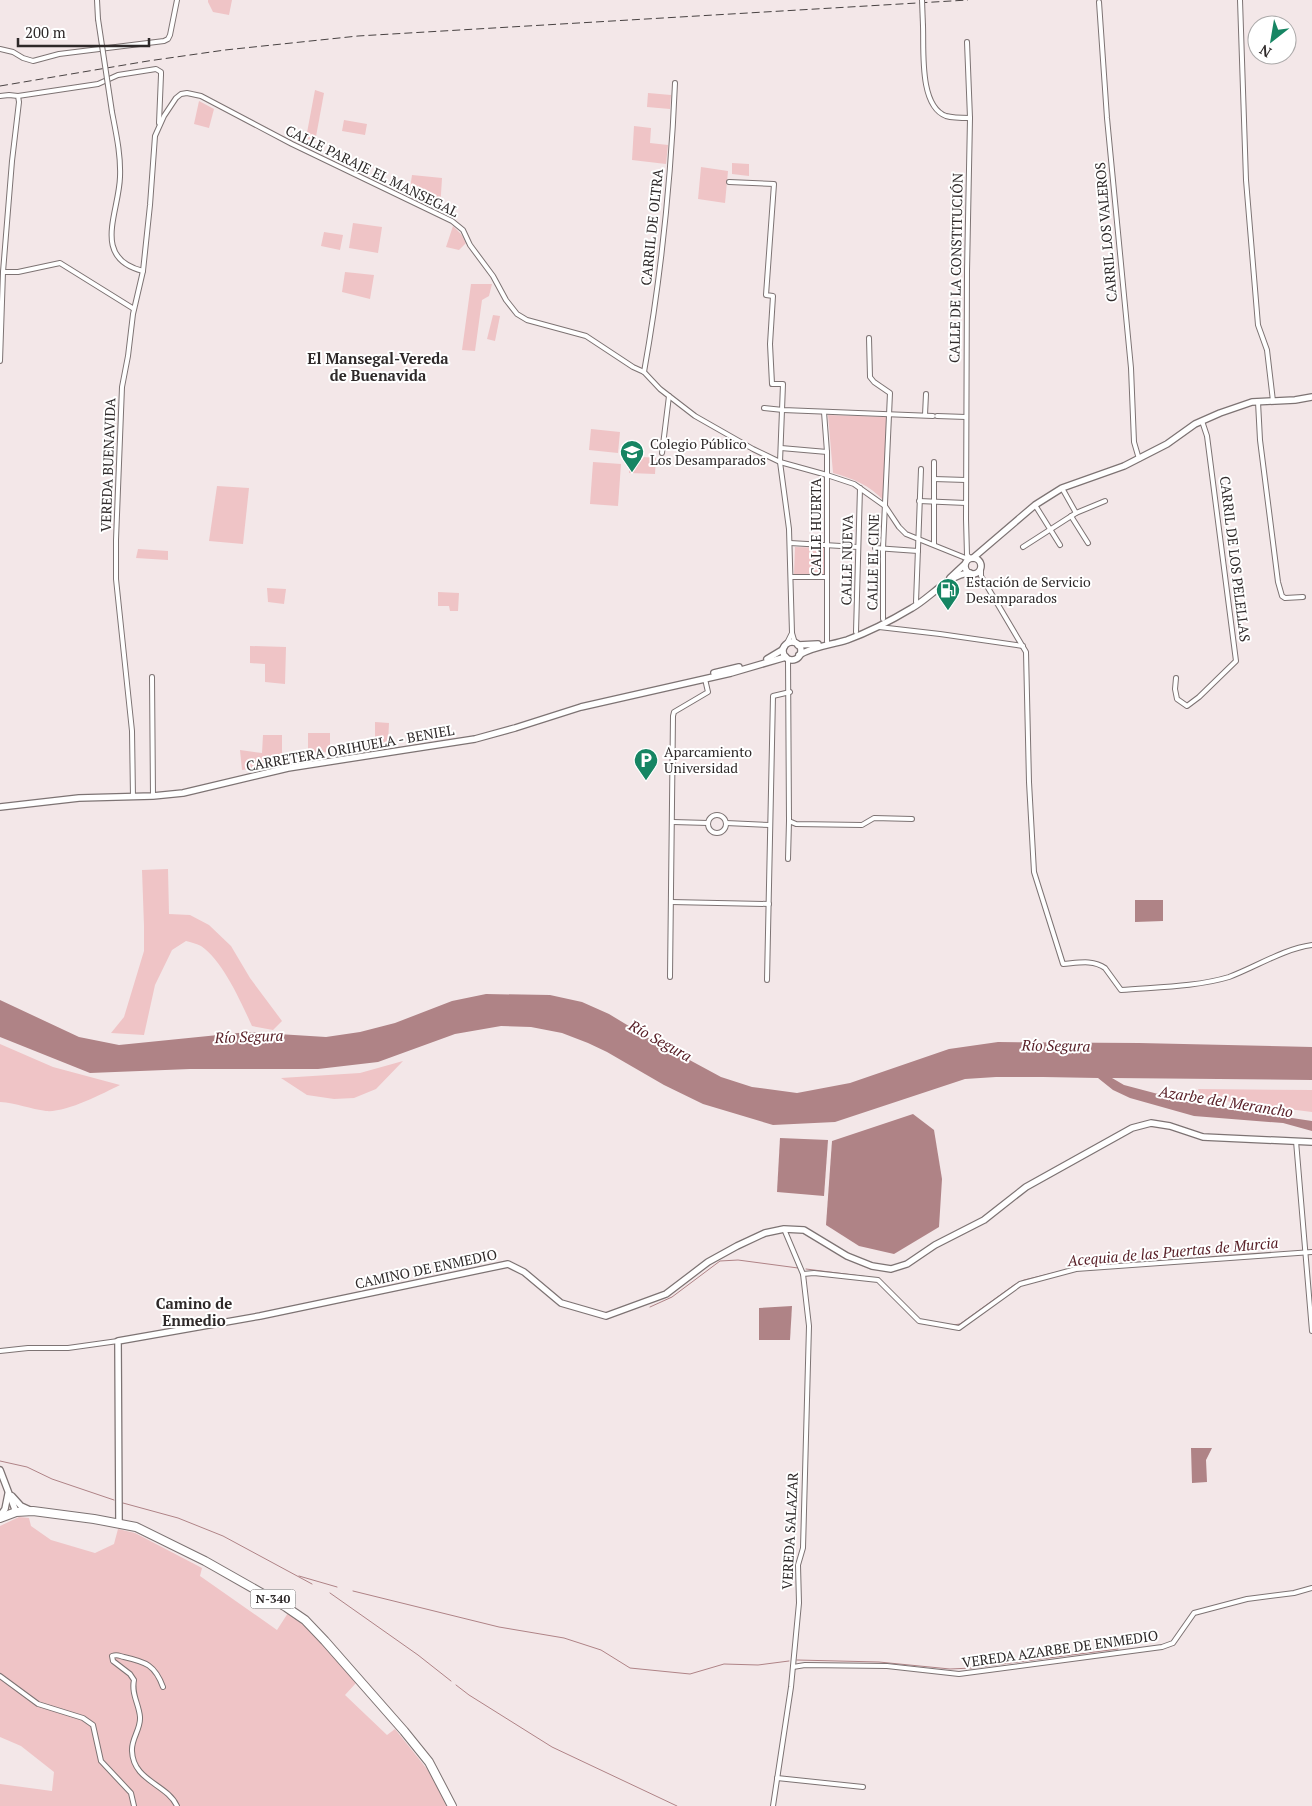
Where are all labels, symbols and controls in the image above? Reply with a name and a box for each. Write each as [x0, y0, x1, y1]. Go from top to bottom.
scale bar [18, 15, 149, 47]
north arrow [1247, 15, 1297, 65]
text: 200 m [25, 22, 66, 42]
text: N [1255, 40, 1274, 62]
street label: CALLE PARAJE EL MANSEGAL [282, 120, 462, 221]
street label: CARRIL LOS VALEROS [1090, 161, 1121, 303]
street label: CARRIL DE OLTRA [636, 167, 667, 286]
street label: CALLE DE LA CONSTITUCIÓN [944, 173, 967, 363]
district label: El Mansegal-Vereda de Buenavida [307, 348, 449, 385]
street label: VEREDA BUENAVIDA [96, 397, 119, 532]
place label: Colegio Público Los Desamparados [650, 434, 766, 469]
school or university icon: Colegio Público Los Desamparados [619, 439, 645, 473]
street label: CARRIL DE LOS PELELLAS [1216, 475, 1255, 643]
street label: CALLE HUERTA [806, 477, 825, 576]
street label: CALLE EL CINE [862, 513, 883, 611]
street label: CALLE NUEVA [836, 514, 857, 605]
place label: Estación de Servicio Desamparados [966, 572, 1091, 607]
fuel station icon: Estación de Servicio Desamparados [935, 577, 961, 611]
street label: CARRETERA ORIHUELA - BENIEL [244, 720, 456, 775]
place label: Aparcamiento Universidad [664, 742, 752, 777]
parking icon: Aparcamiento Universidad [633, 747, 659, 781]
water label: Río Segura [625, 1014, 695, 1066]
water label: Río Segura [213, 1025, 284, 1047]
water label: Río Segura [1020, 1034, 1091, 1056]
water label: Azarbe del Merancho [1157, 1080, 1295, 1122]
water label: Acequia de las Puertas de Murcia [1066, 1232, 1279, 1270]
street label: CAMINO DE ENMEDIO [353, 1244, 499, 1293]
district label: Camino de Enmedio [156, 1293, 232, 1330]
street label: VEREDA SALAZAR [777, 1472, 802, 1590]
road number: N-340 [250, 1590, 296, 1608]
street label: VEREDA AZARBE DE ENMEDIO [961, 1625, 1159, 1672]

